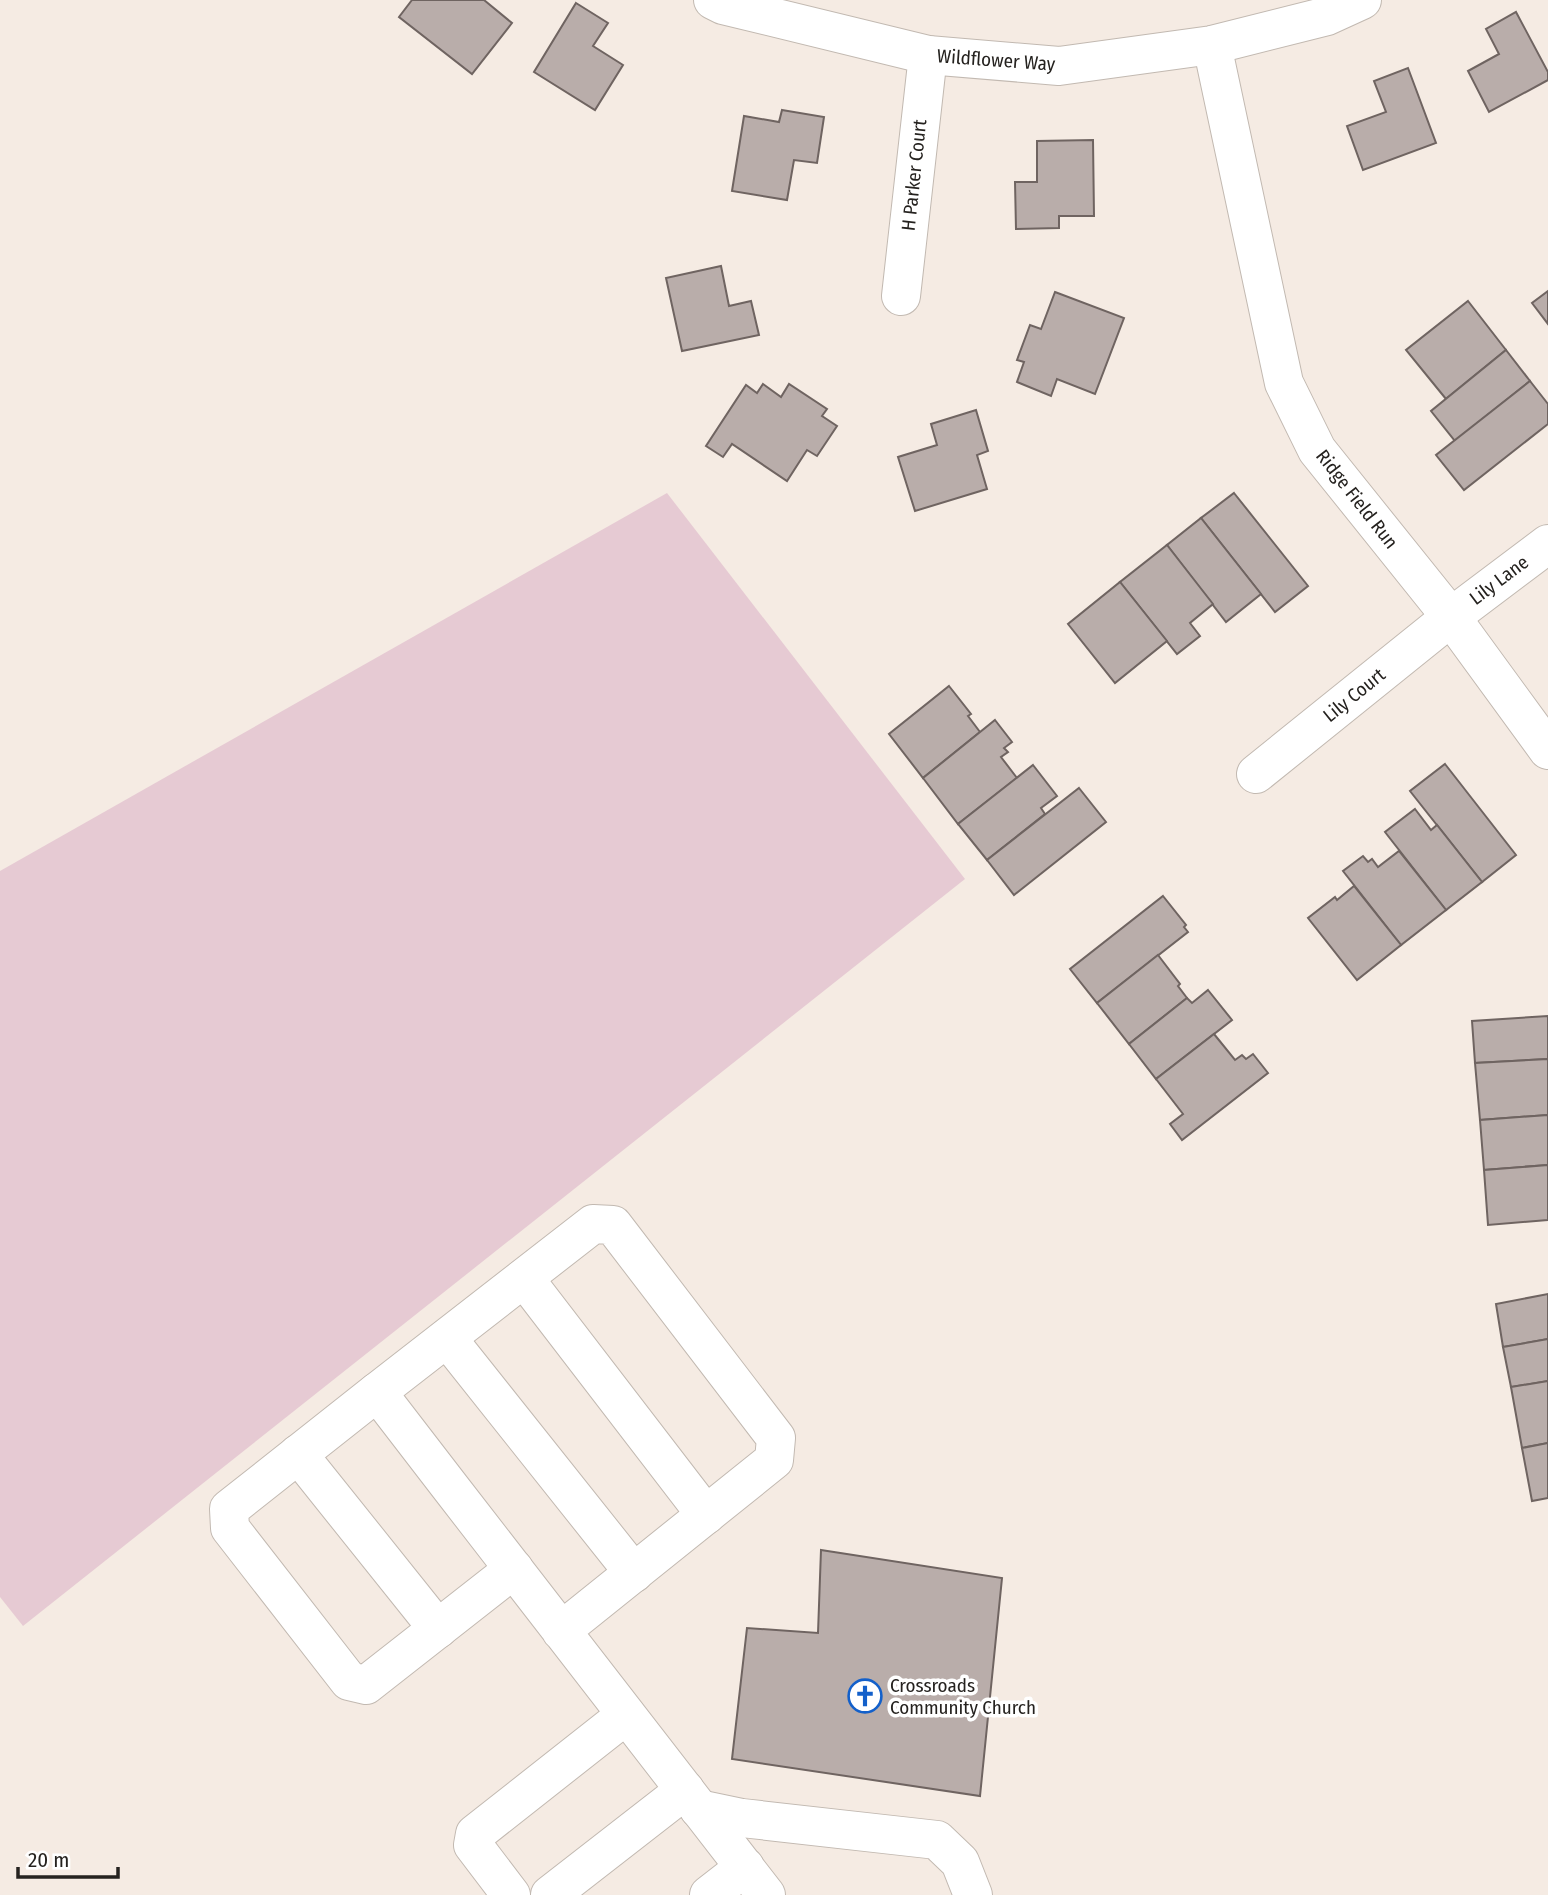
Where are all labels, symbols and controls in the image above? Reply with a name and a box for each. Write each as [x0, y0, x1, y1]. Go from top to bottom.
street label: Wildflower Way [936, 44, 1056, 76]
street label: H Parker Court [897, 117, 931, 232]
street label: Ridge Field Run [1311, 445, 1403, 553]
street label: Lily Lane [1465, 550, 1533, 610]
street label: Lily Court [1318, 663, 1390, 727]
place label: Crossroads Community Church [890, 1674, 1036, 1719]
church icon: Crossroads Community Church [846, 1677, 884, 1715]
scale bar [18, 1836, 117, 1880]
text: 20 m [28, 1847, 69, 1873]

